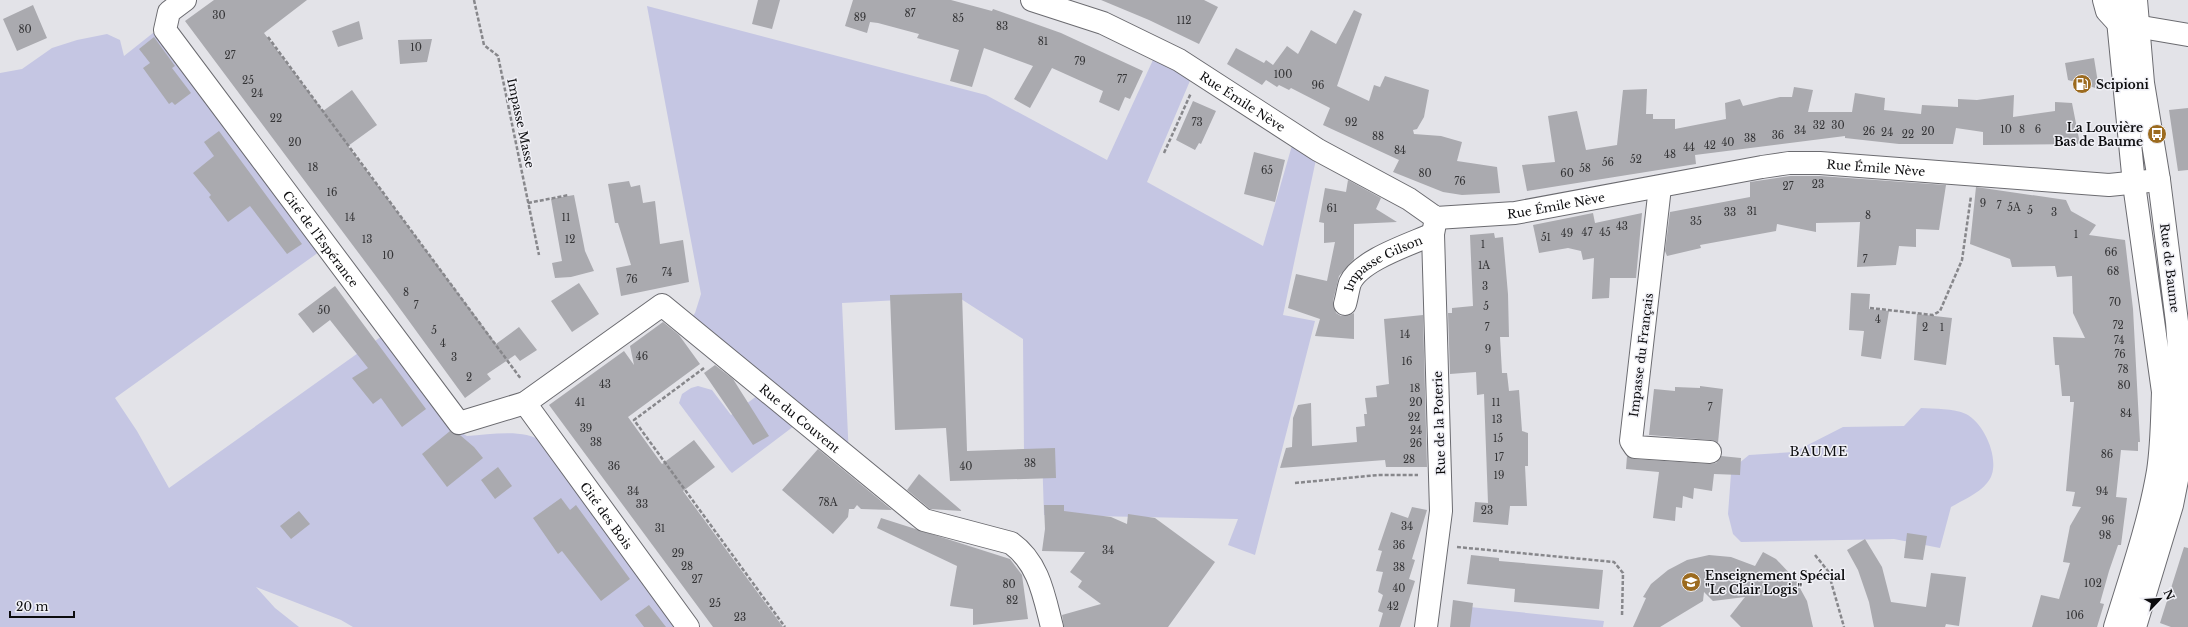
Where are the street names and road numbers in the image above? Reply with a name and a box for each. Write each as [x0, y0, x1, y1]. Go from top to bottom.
street label: Rue Émile Nève [1197, 68, 1288, 134]
street label: Impasse Masse [504, 77, 538, 169]
street label: Rue Émile Nève [1826, 156, 1926, 179]
street label: Cité de l'Espérance [280, 187, 362, 290]
street label: Rue Émile Nève [1507, 189, 1606, 221]
street label: Rue de Baume [2157, 222, 2183, 314]
street label: Impasse Gilson [1341, 232, 1424, 293]
street label: Impasse du Français [1626, 292, 1656, 418]
street label: Rue de la Poterie [1430, 371, 1448, 475]
street label: Rue du Couvent [757, 381, 844, 456]
street label: Cité des Bois [577, 479, 636, 552]

